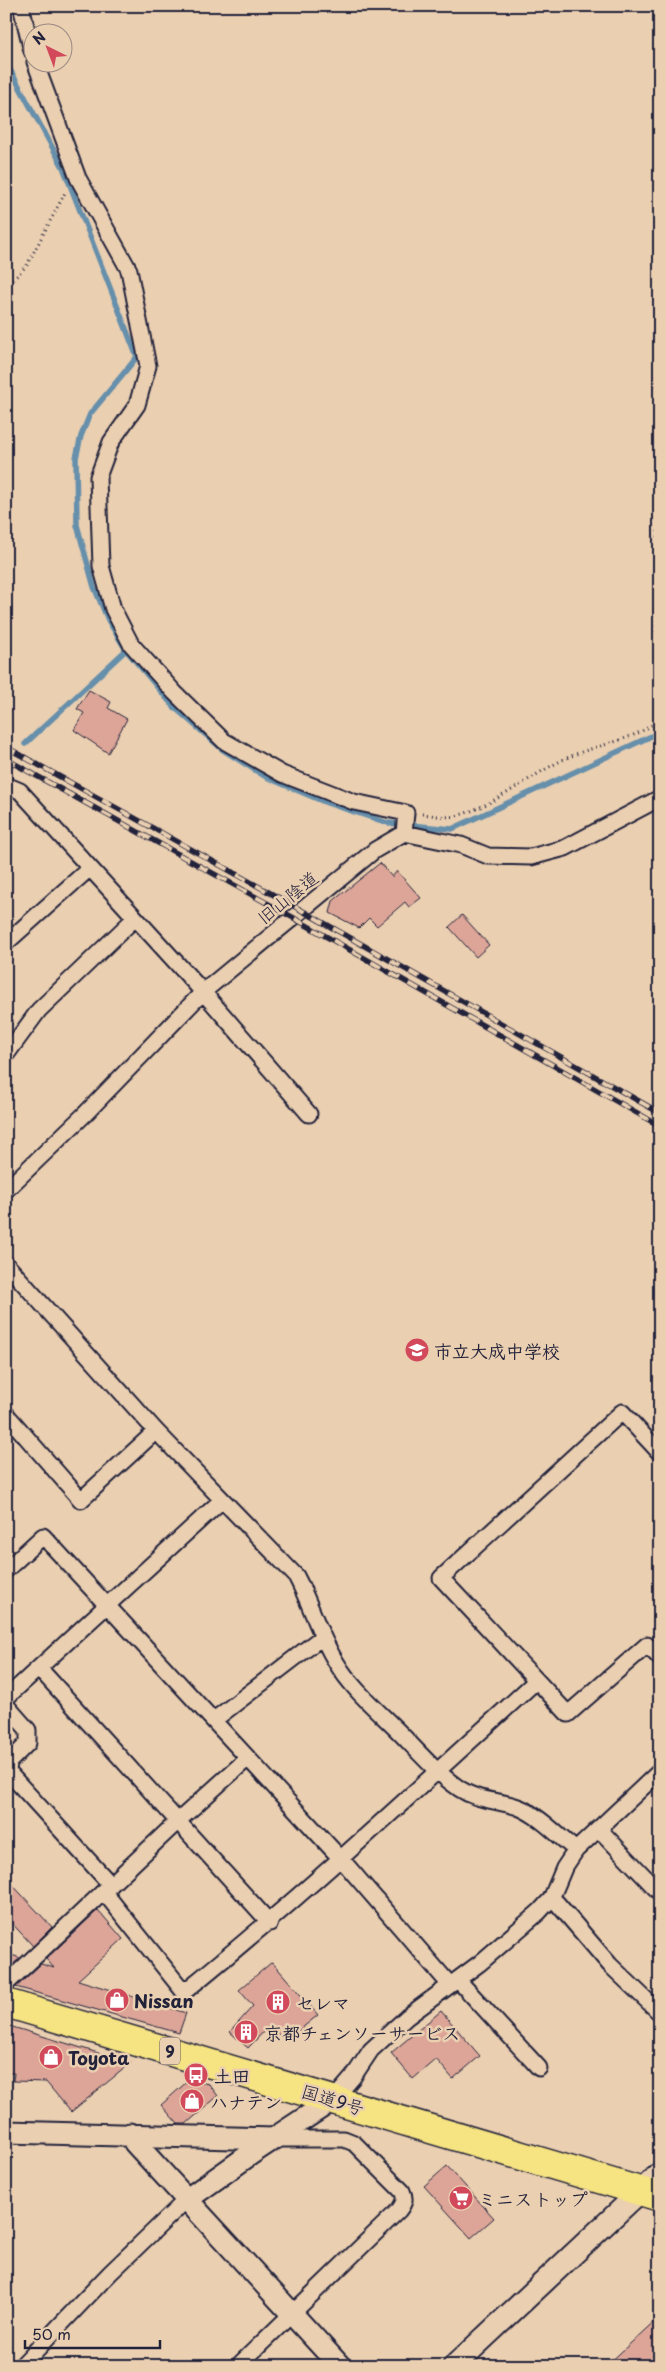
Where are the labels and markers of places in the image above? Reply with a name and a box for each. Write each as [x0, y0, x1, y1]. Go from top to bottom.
school or university icon: 市立大成中学校 [404, 1337, 430, 1363]
place label: 市立大成中学校 [434, 1337, 560, 1364]
shop icon: Nissan [104, 1987, 130, 2013]
place label: Nissan [134, 1987, 194, 2014]
building icon: セレマ [265, 1989, 291, 2015]
place label: セレマ [296, 1989, 350, 2016]
building icon: 京都チェンソーサービス [233, 2019, 259, 2045]
place label: 京都チェンソーサービス [264, 2019, 460, 2046]
shop icon: Toyota [38, 2044, 64, 2070]
place label: Toyota [68, 2044, 129, 2071]
bus stop icon: 土田 [183, 2062, 209, 2088]
place label: 土田 [214, 2062, 250, 2089]
shop icon: ハナテン [179, 2088, 205, 2114]
place label: ハナテン [210, 2088, 282, 2115]
supermarket icon: ミニストップ [448, 2185, 474, 2211]
place label: ミニストップ [478, 2185, 588, 2212]

